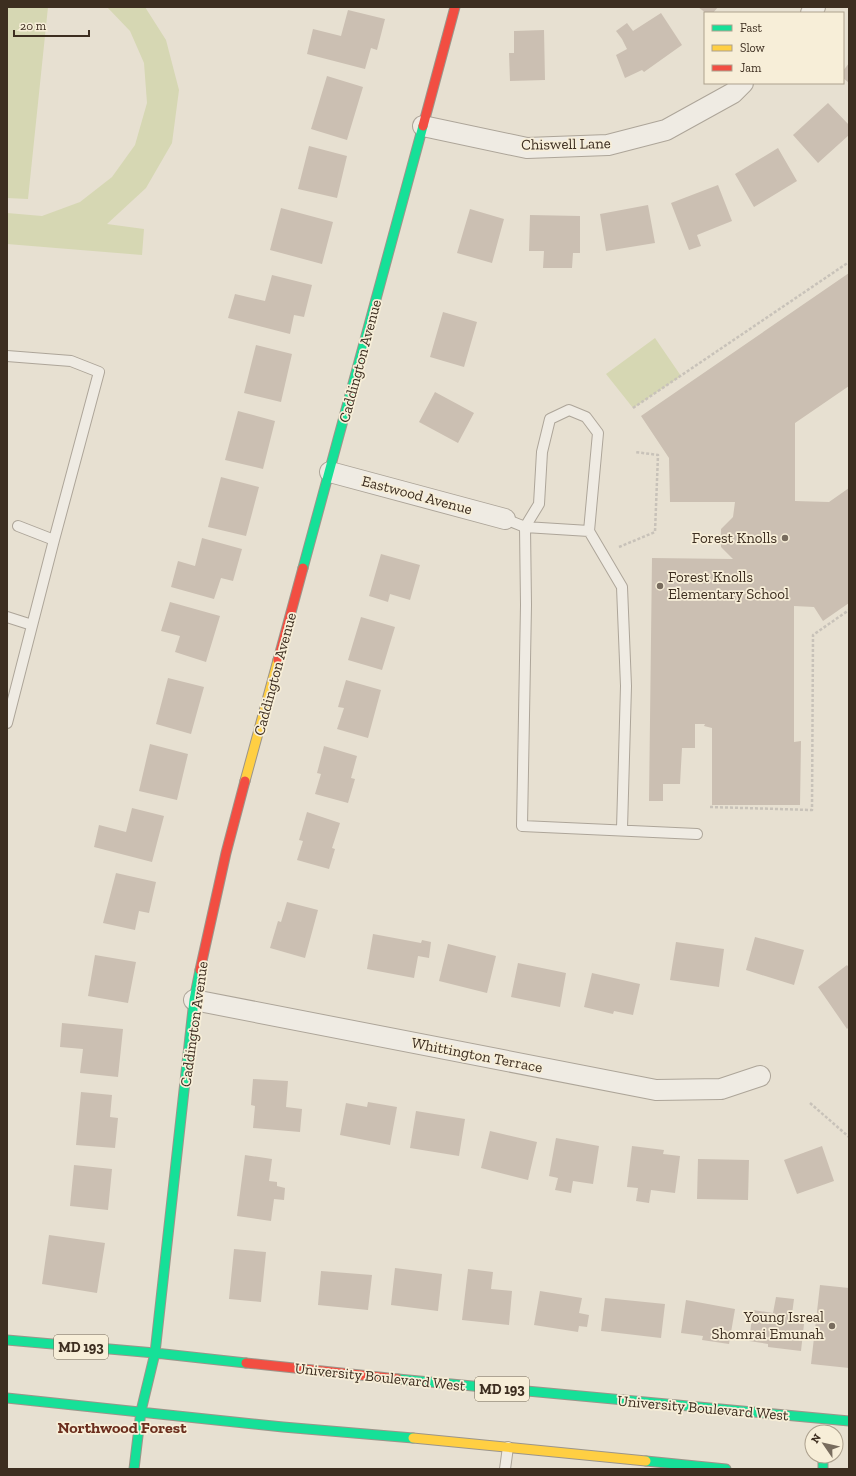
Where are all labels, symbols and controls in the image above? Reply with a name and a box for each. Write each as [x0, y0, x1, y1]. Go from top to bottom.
scale bar [14, 12, 89, 38]
legend [704, 12, 844, 84]
text: 20 m [20, 19, 47, 33]
text: Fast [740, 21, 763, 35]
text: Slow [740, 41, 766, 55]
text: Jam [740, 61, 762, 75]
street label: Chiswell Lane [521, 134, 611, 154]
street label: Caddington Avenue [335, 297, 385, 425]
street label: Eastwood Avenue [360, 472, 474, 518]
place label: Forest Knolls [692, 529, 777, 547]
marker: Forest Knolls [780, 533, 790, 543]
place label: Forest Knolls Elementary School [668, 568, 789, 603]
marker: Forest Knolls Elementary School [655, 581, 665, 591]
street label: Caddington Avenue [250, 610, 300, 738]
street label: Caddington Avenue [176, 960, 212, 1088]
street label: Whittington Terrace [410, 1033, 544, 1077]
place label: Young Isreal Shomrai Emunah [711, 1308, 825, 1343]
marker: Young Isreal Shomrai Emunah [827, 1321, 837, 1331]
road number: MD 193 [54, 1335, 108, 1359]
street label: University Boulevard West [294, 1359, 467, 1395]
road number: MD 193 [475, 1377, 529, 1401]
street label: University Boulevard West [617, 1392, 790, 1424]
district label: Northwood Forest [57, 1418, 187, 1437]
north arrow [804, 1424, 844, 1464]
text: N [808, 1431, 824, 1446]

